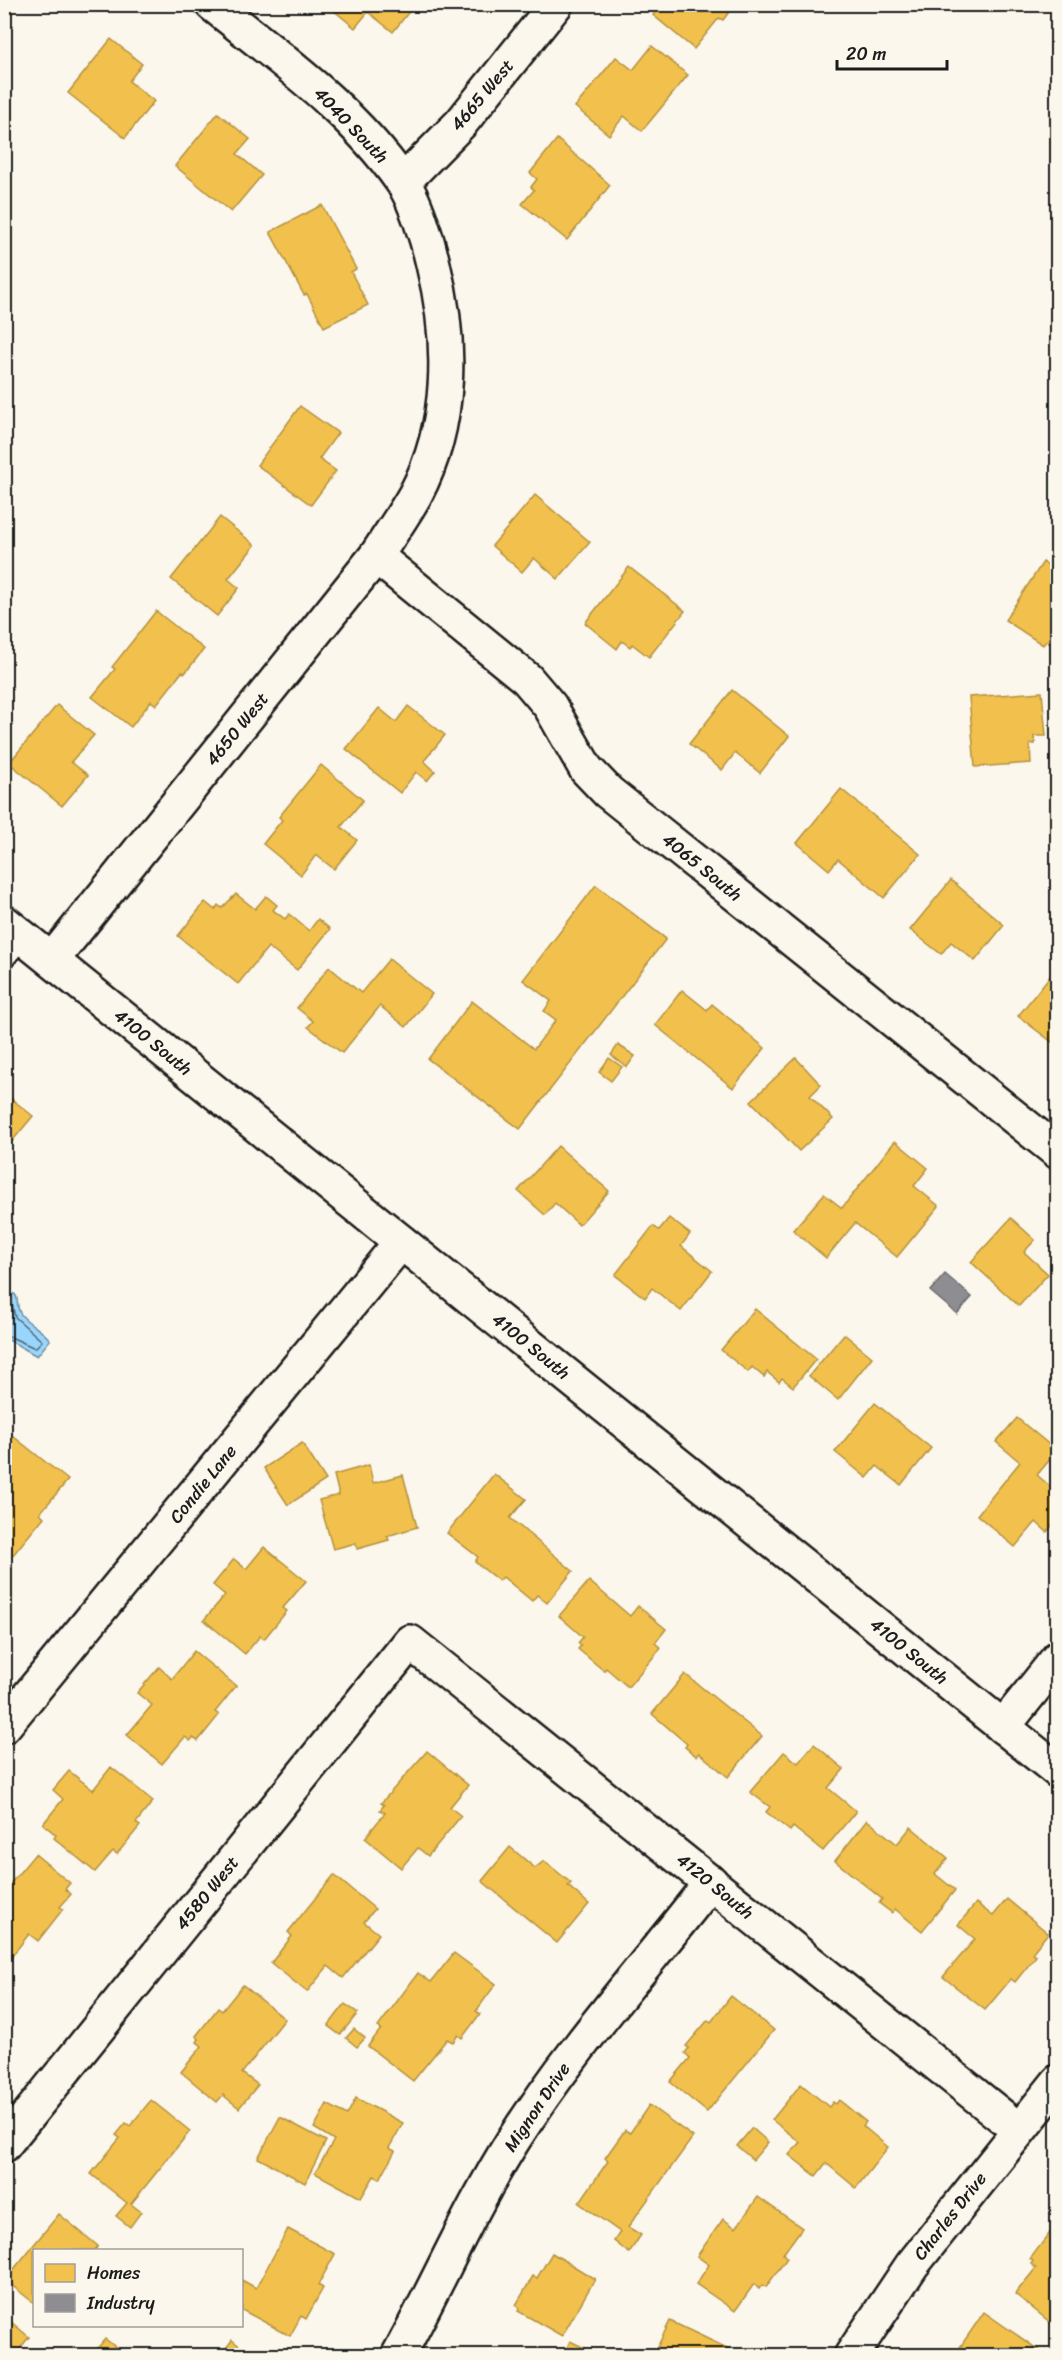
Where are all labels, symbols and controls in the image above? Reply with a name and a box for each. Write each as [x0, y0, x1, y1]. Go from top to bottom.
scale bar [837, 33, 946, 71]
text: 20 m [846, 38, 886, 70]
street label: 4665 West [442, 51, 522, 138]
street label: 4040 South [306, 79, 396, 171]
street label: 4650 West [197, 685, 277, 773]
street label: 4065 South [655, 824, 749, 910]
street label: 4100 South [106, 1000, 200, 1084]
street label: 4100 South [484, 1304, 578, 1388]
street label: Condie Lane [161, 1437, 245, 1531]
street label: 4100 South [862, 1609, 956, 1693]
street label: 4120 South [669, 1844, 761, 1928]
street label: 4580 West [167, 1848, 247, 1937]
street label: Mignon Drive [495, 2055, 579, 2159]
street label: Charles Drive [905, 2165, 995, 2267]
legend [33, 2249, 243, 2327]
text: Homes [87, 2257, 141, 2289]
text: Industry [86, 2287, 156, 2319]

